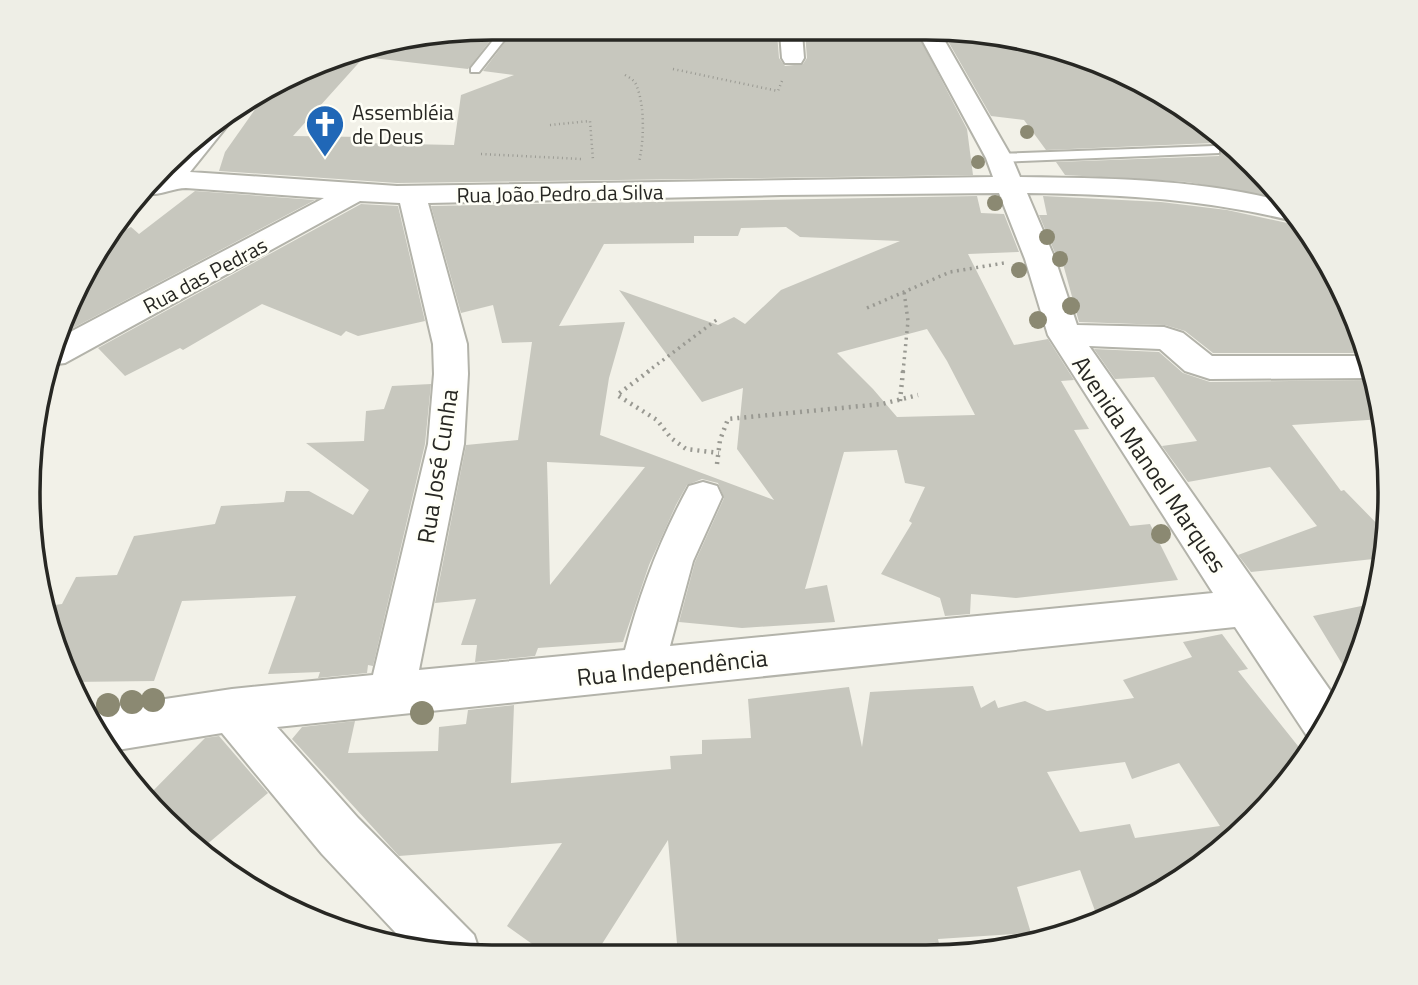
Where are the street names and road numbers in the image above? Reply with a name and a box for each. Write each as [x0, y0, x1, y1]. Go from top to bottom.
street label: Rua João Pedro da Silva [456, 175, 664, 211]
street label: Rua das Pedras [137, 229, 273, 321]
street label: Avenida Manoel Marques [1064, 348, 1236, 580]
street label: Rua José Cunha [407, 386, 467, 546]
street label: Rua Independência [575, 639, 769, 695]

